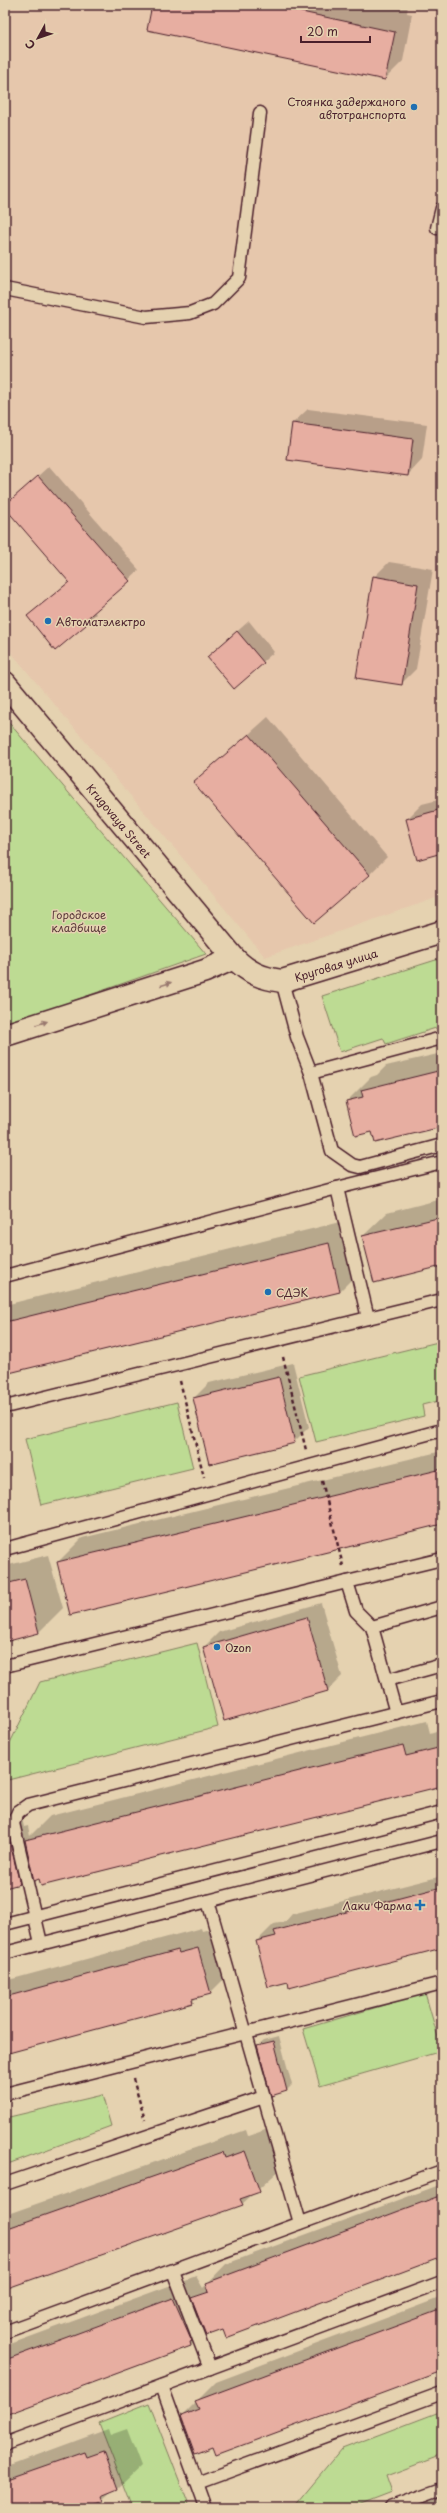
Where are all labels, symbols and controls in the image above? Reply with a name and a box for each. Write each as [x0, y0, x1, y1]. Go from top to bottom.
north arrow [18, 18, 58, 58]
scale bar [301, 18, 370, 44]
text: 20 m [307, 22, 338, 40]
text: С [21, 36, 39, 53]
place label: Стоянка задержаного автотранспорта [287, 93, 406, 123]
marker: Стоянка задержаного автотранспорта [409, 102, 419, 112]
place label: Автоматэлектро [56, 613, 146, 630]
marker: Автоматэлектро [43, 616, 53, 626]
street label: Krugovaya Street [83, 780, 156, 862]
park label: Городское кладбище [51, 906, 107, 936]
street label: Круговая улица [292, 944, 380, 986]
one-way arrow [160, 980, 172, 986]
one-way arrow [37, 1020, 49, 1026]
place label: СДЭК [276, 1284, 309, 1301]
marker: СДЭК [263, 1287, 273, 1297]
place label: Ozon [225, 1639, 251, 1656]
marker: Ozon [212, 1642, 222, 1652]
place label: Лаки Фарма [343, 1897, 412, 1914]
marker: Лаки Фарма [415, 1900, 425, 1910]

